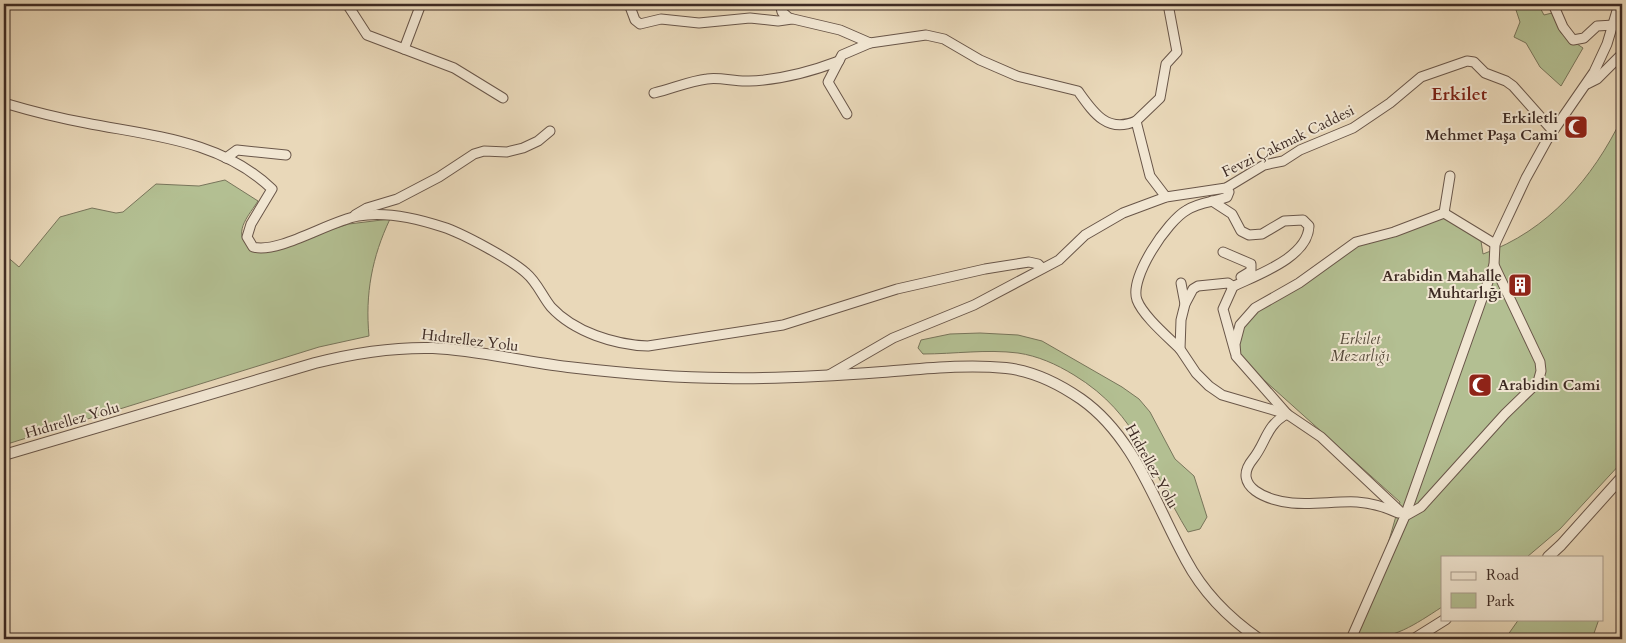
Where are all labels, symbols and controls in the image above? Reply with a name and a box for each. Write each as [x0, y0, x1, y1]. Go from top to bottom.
district label: Erkilet [1431, 82, 1488, 107]
street label: Fevzi Çakmak Caddesi [1218, 100, 1358, 182]
place label: Erkiletli Mehmet Paşa Cami [1425, 108, 1558, 145]
mosque icon: Erkiletli Mehmet Paşa Cami [1563, 114, 1589, 140]
place label: Arabidin Mahalle Muhtarlığı [1382, 266, 1502, 303]
building icon: Arabidin Mahalle Muhtarlığı [1507, 272, 1533, 298]
street label: Hıdırellez Yolu [420, 324, 520, 356]
park label: Erkilet Mezarlığı [1331, 329, 1389, 366]
mosque icon: Arabidin Cami [1467, 372, 1493, 398]
place label: Arabidin Cami [1498, 375, 1601, 395]
street label: Hıdırellez Yolu [22, 397, 122, 443]
street label: Hıdrellez Yolu [1121, 420, 1183, 512]
legend [1441, 556, 1604, 620]
text: Road [1486, 565, 1519, 585]
text: Park [1486, 591, 1515, 611]

